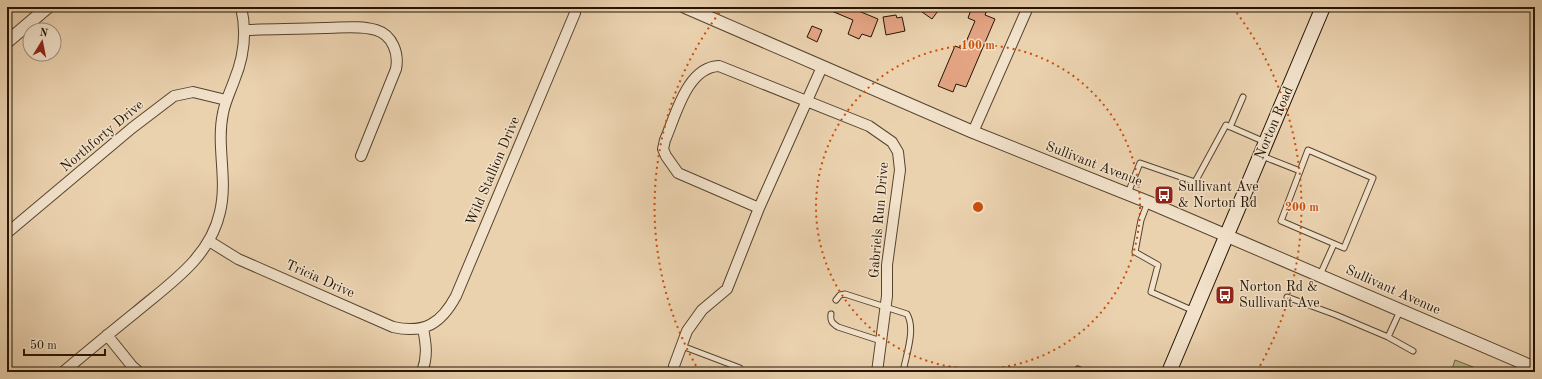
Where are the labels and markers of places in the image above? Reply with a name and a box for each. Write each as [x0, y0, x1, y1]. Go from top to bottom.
place label: Sullivant Ave & Norton Rd [1178, 180, 1259, 210]
bus stop icon: Sullivant Ave & Norton Rd [1153, 184, 1175, 206]
centre of rings [971, 200, 985, 214]
place label: Norton Rd & Sullivant Ave [1239, 280, 1320, 310]
bus stop icon: Norton Rd & Sullivant Ave [1214, 284, 1236, 306]

